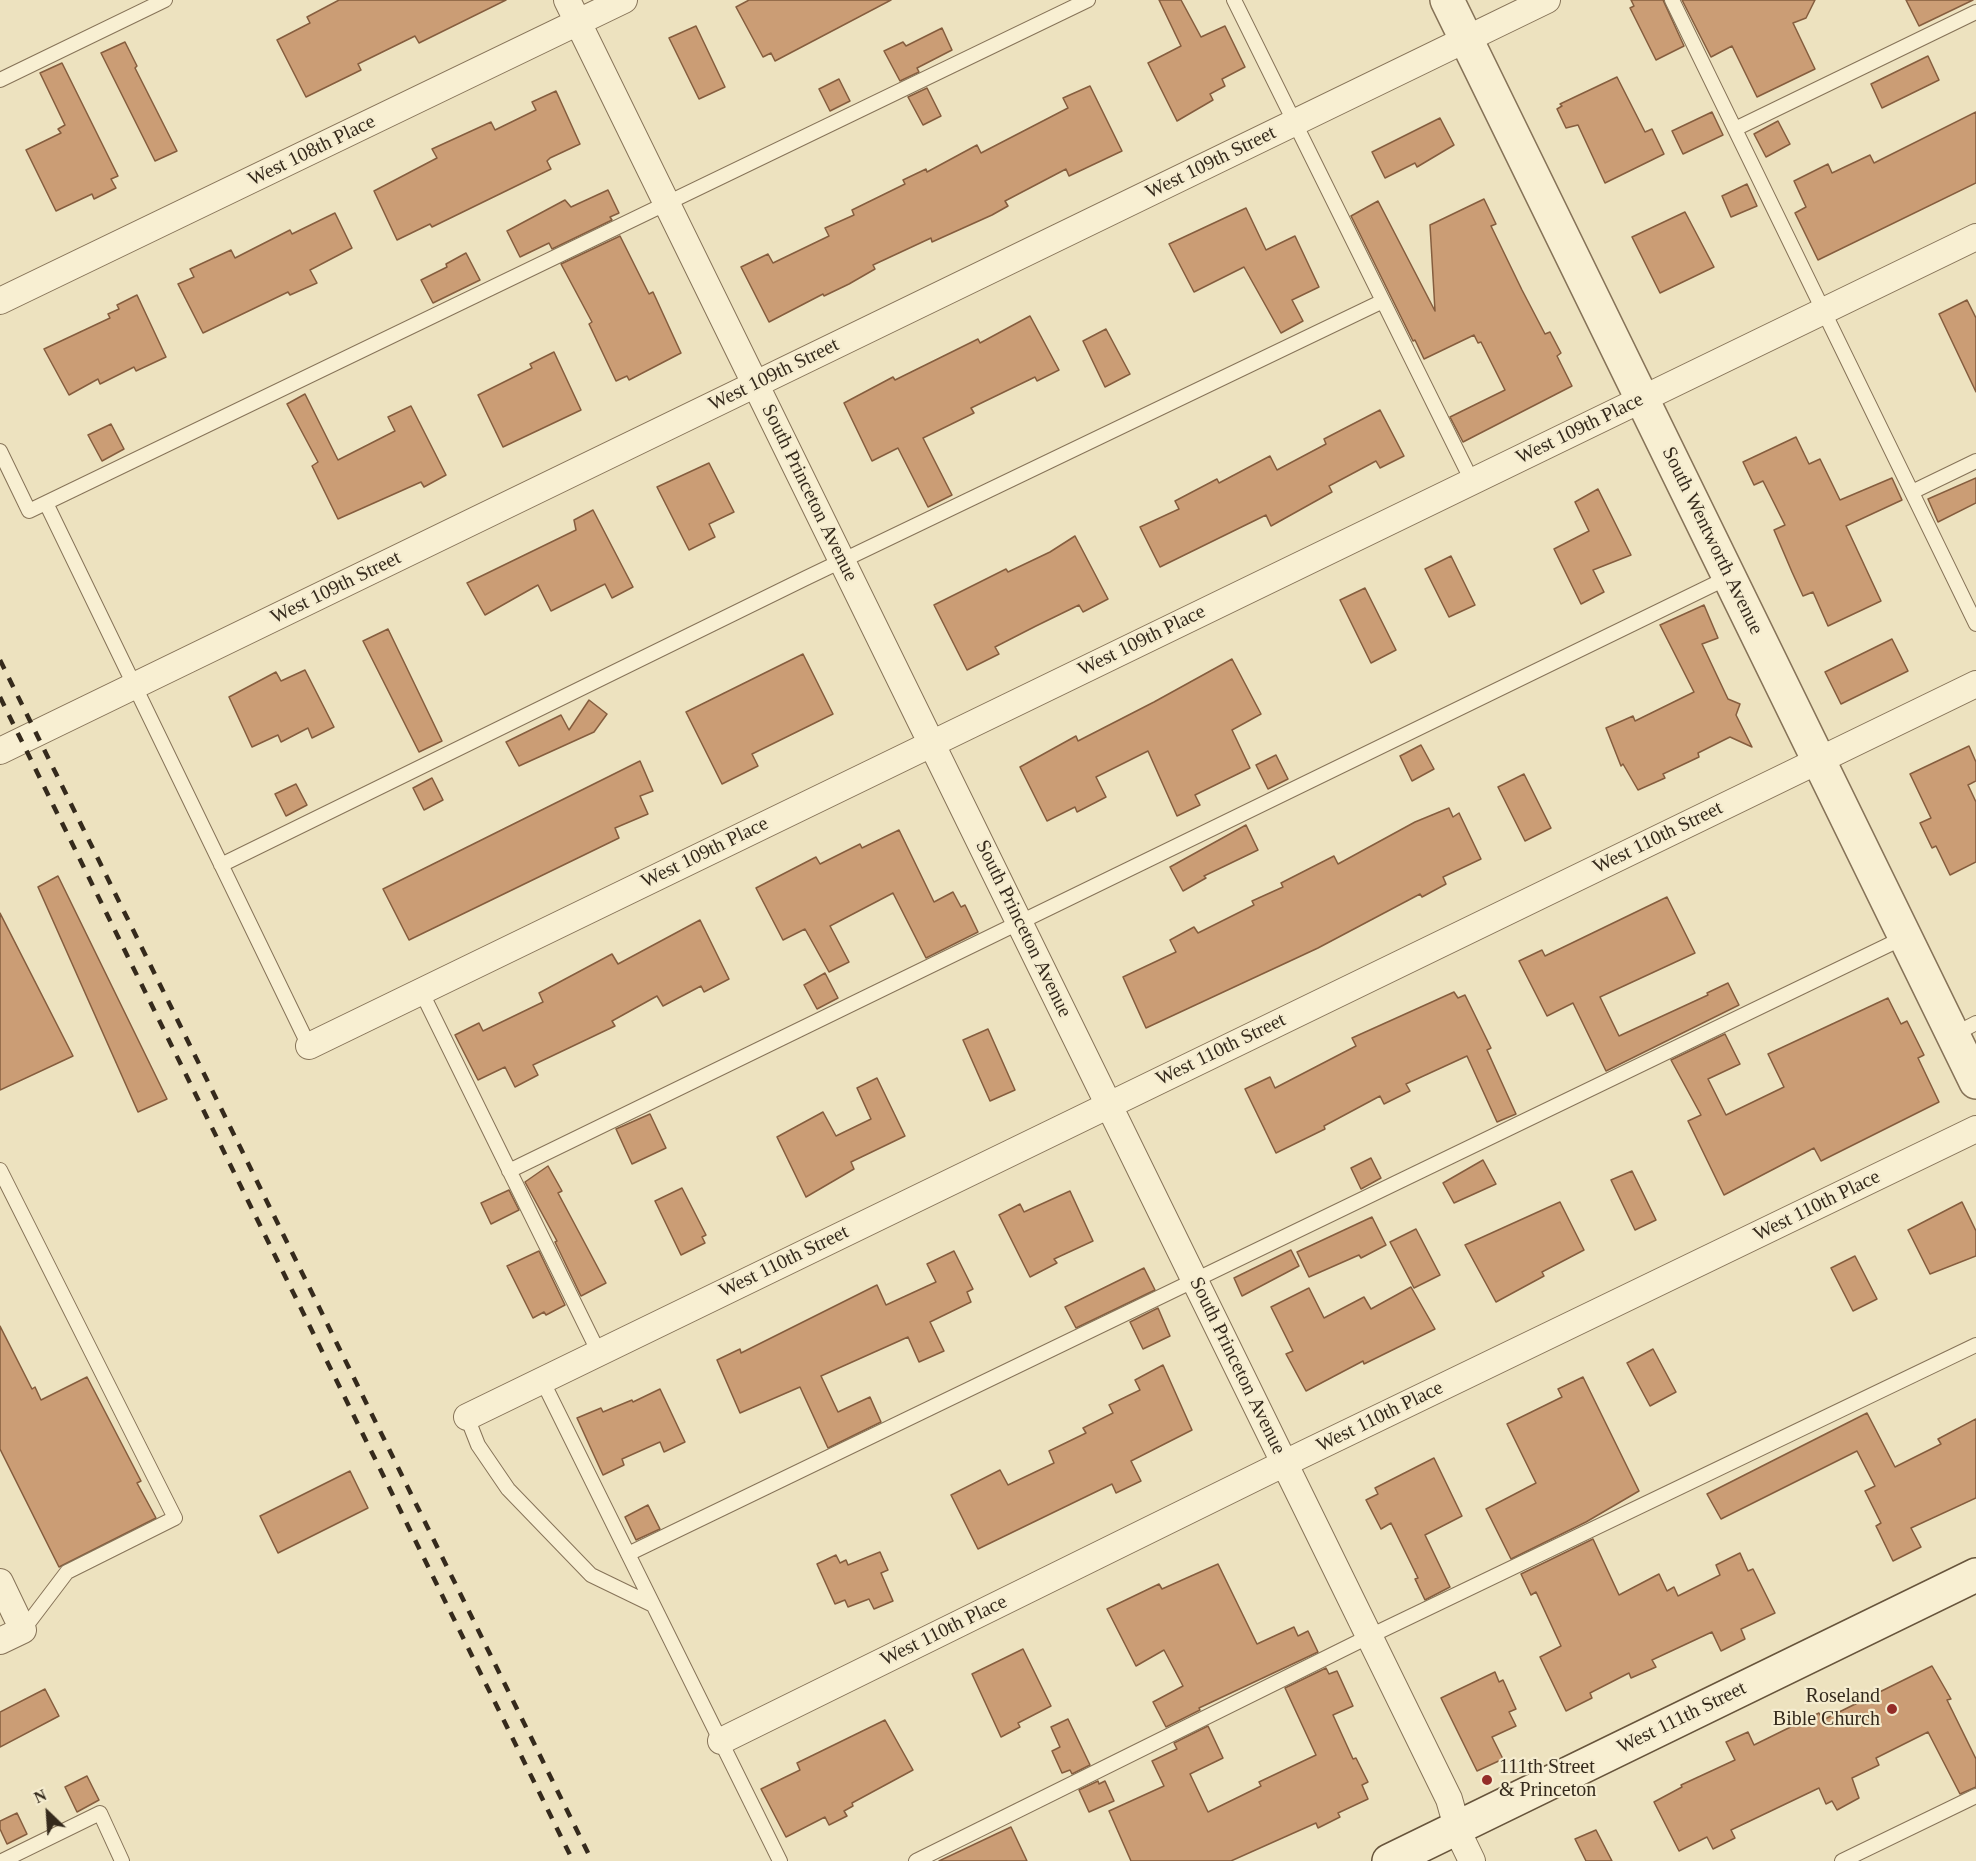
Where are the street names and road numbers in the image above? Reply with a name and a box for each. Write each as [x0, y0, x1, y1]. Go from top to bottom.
street label: West 108th Place [245, 110, 379, 192]
street label: West 109th Street [1142, 121, 1280, 205]
street label: West 109th Street [705, 333, 843, 417]
street label: West 109th Place [1513, 388, 1647, 470]
street label: South Princeton Avenue [756, 401, 862, 585]
street label: South Wentworth Avenue [1656, 443, 1768, 639]
street label: West 109th Street [267, 546, 405, 630]
street label: West 109th Place [1075, 600, 1209, 682]
street label: West 110th Street [1589, 796, 1727, 880]
street label: West 109th Place [638, 812, 772, 894]
street label: South Princeton Avenue [970, 837, 1076, 1021]
street label: West 110th Street [1152, 1008, 1290, 1092]
street label: West 110th Place [1750, 1165, 1884, 1247]
street label: West 110th Street [715, 1220, 853, 1304]
street label: South Princeton Avenue [1184, 1274, 1290, 1458]
street label: West 110th Place [1313, 1376, 1447, 1458]
street label: West 110th Place [877, 1590, 1011, 1672]
street label: West 111th Street [1614, 1676, 1750, 1760]

